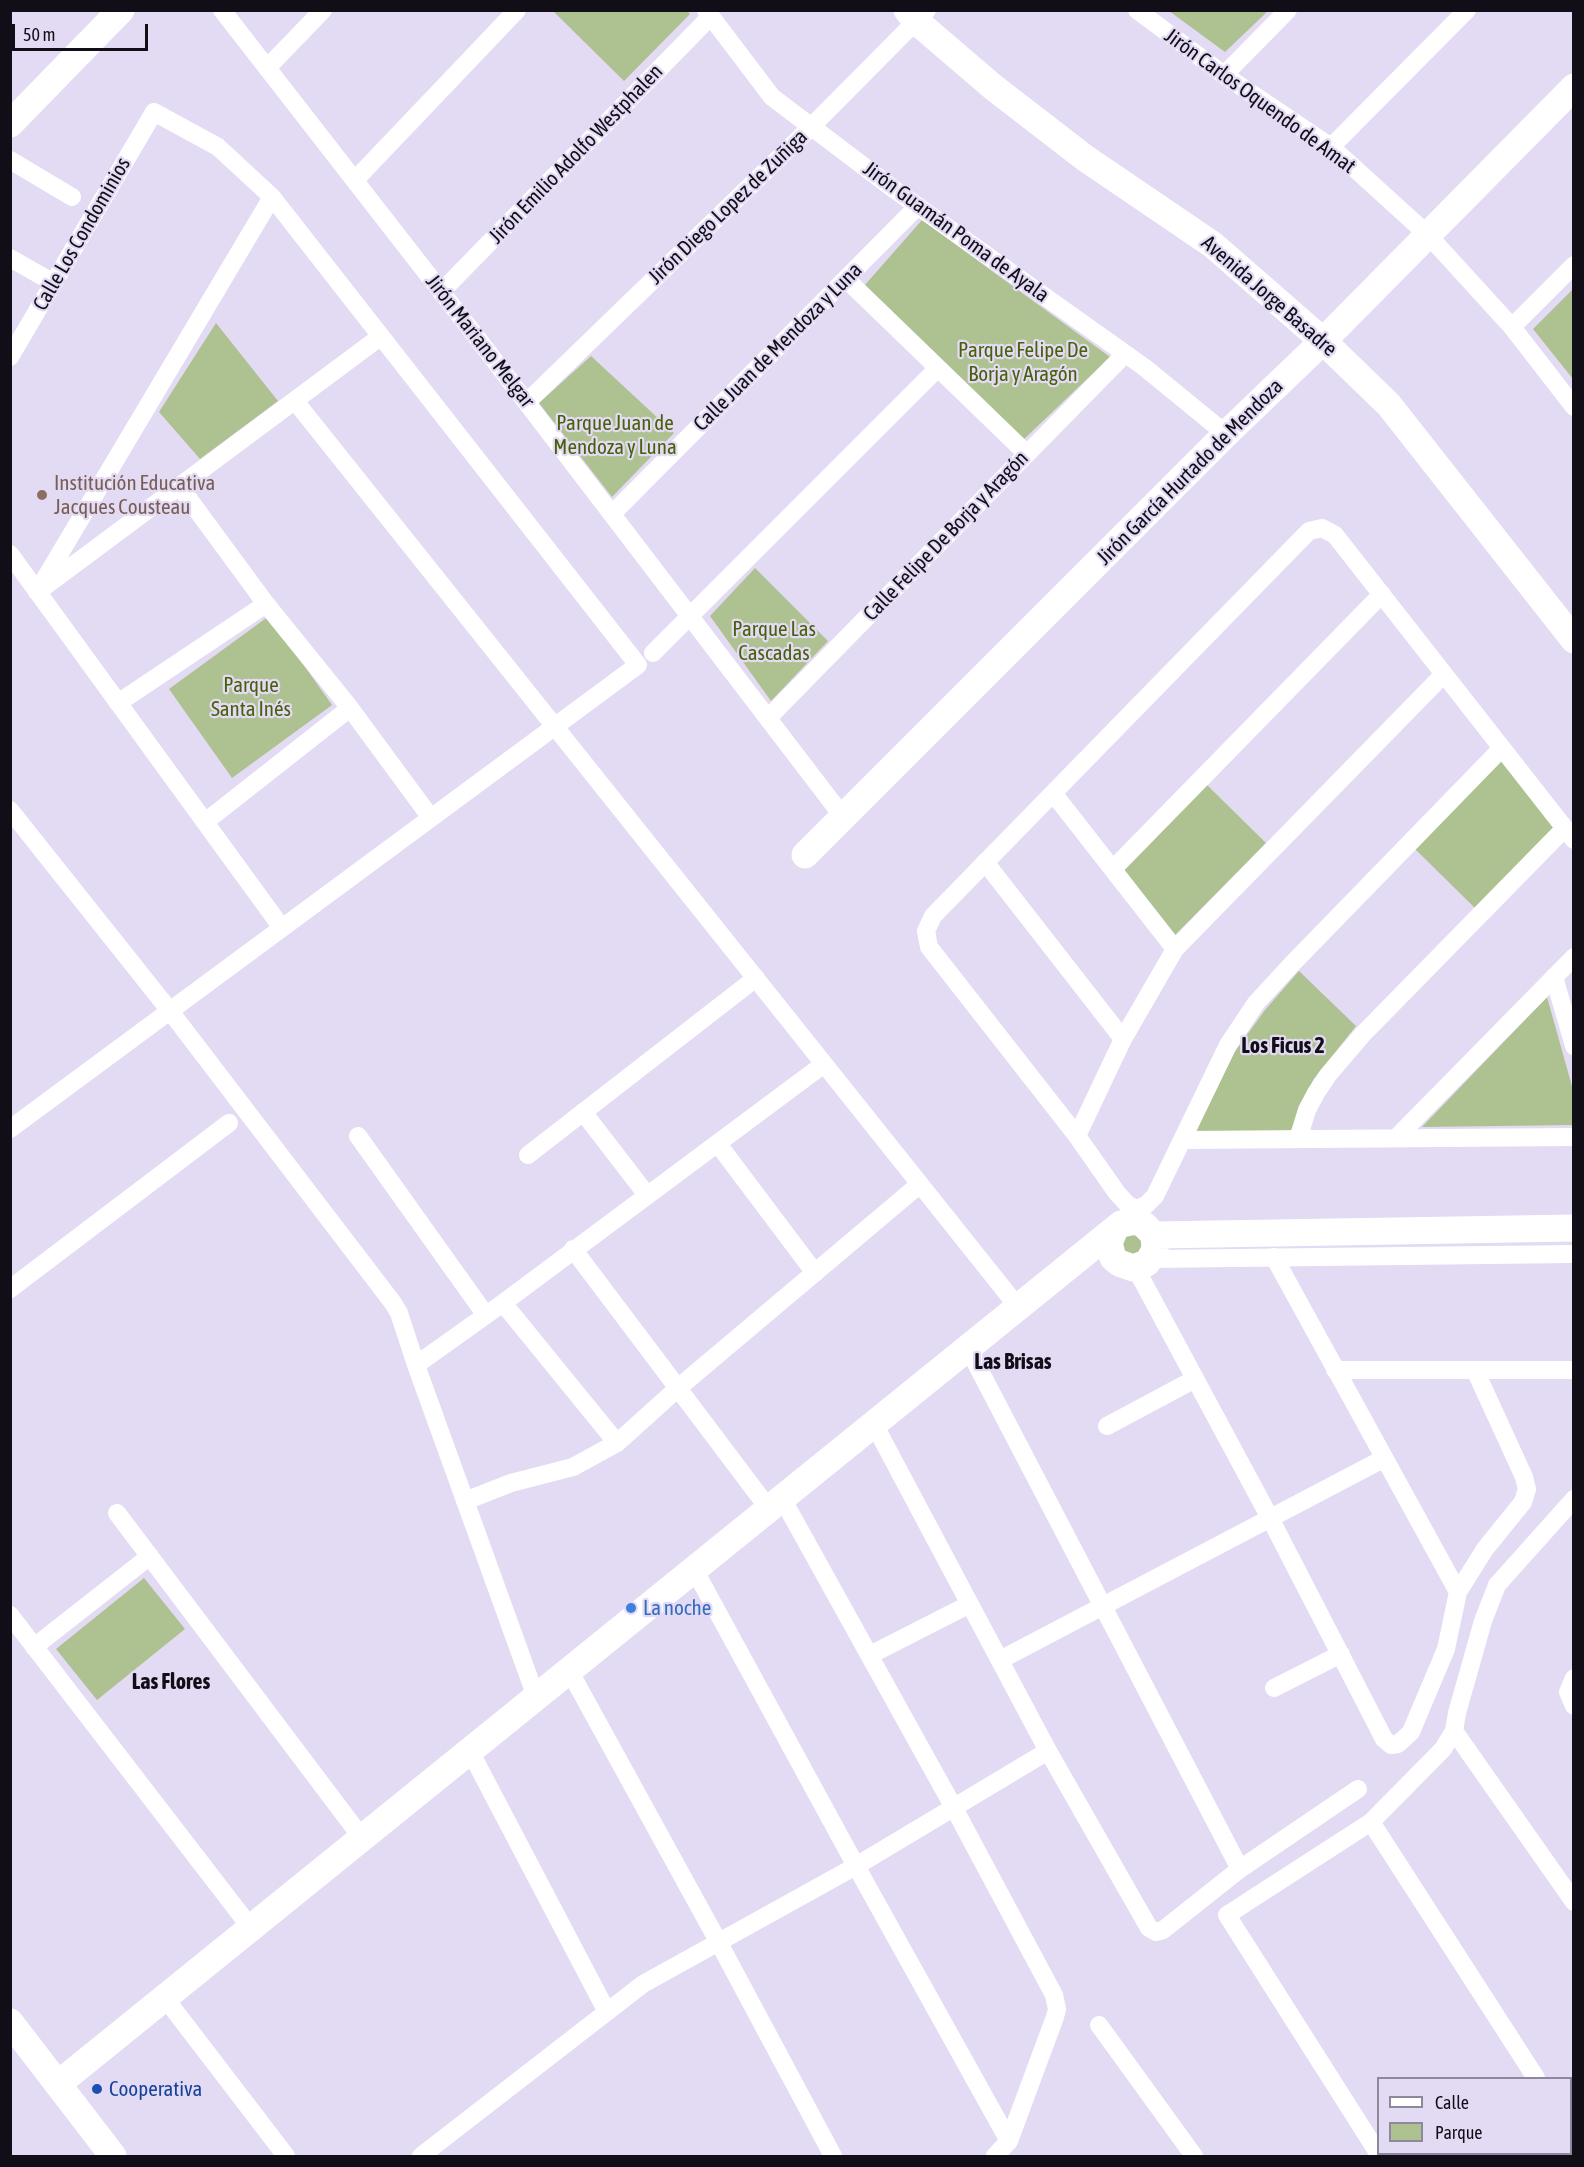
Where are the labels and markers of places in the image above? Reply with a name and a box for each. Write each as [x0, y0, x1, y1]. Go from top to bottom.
place label: Institución Educativa Jacques Cousteau [54, 470, 215, 520]
marker: Institución Educativa Jacques Cousteau [35, 488, 49, 502]
place label: La noche [643, 1595, 711, 1621]
marker: La noche [624, 1601, 638, 1615]
place label: Cooperativa [109, 2076, 202, 2102]
marker: Cooperativa [90, 2082, 104, 2096]

